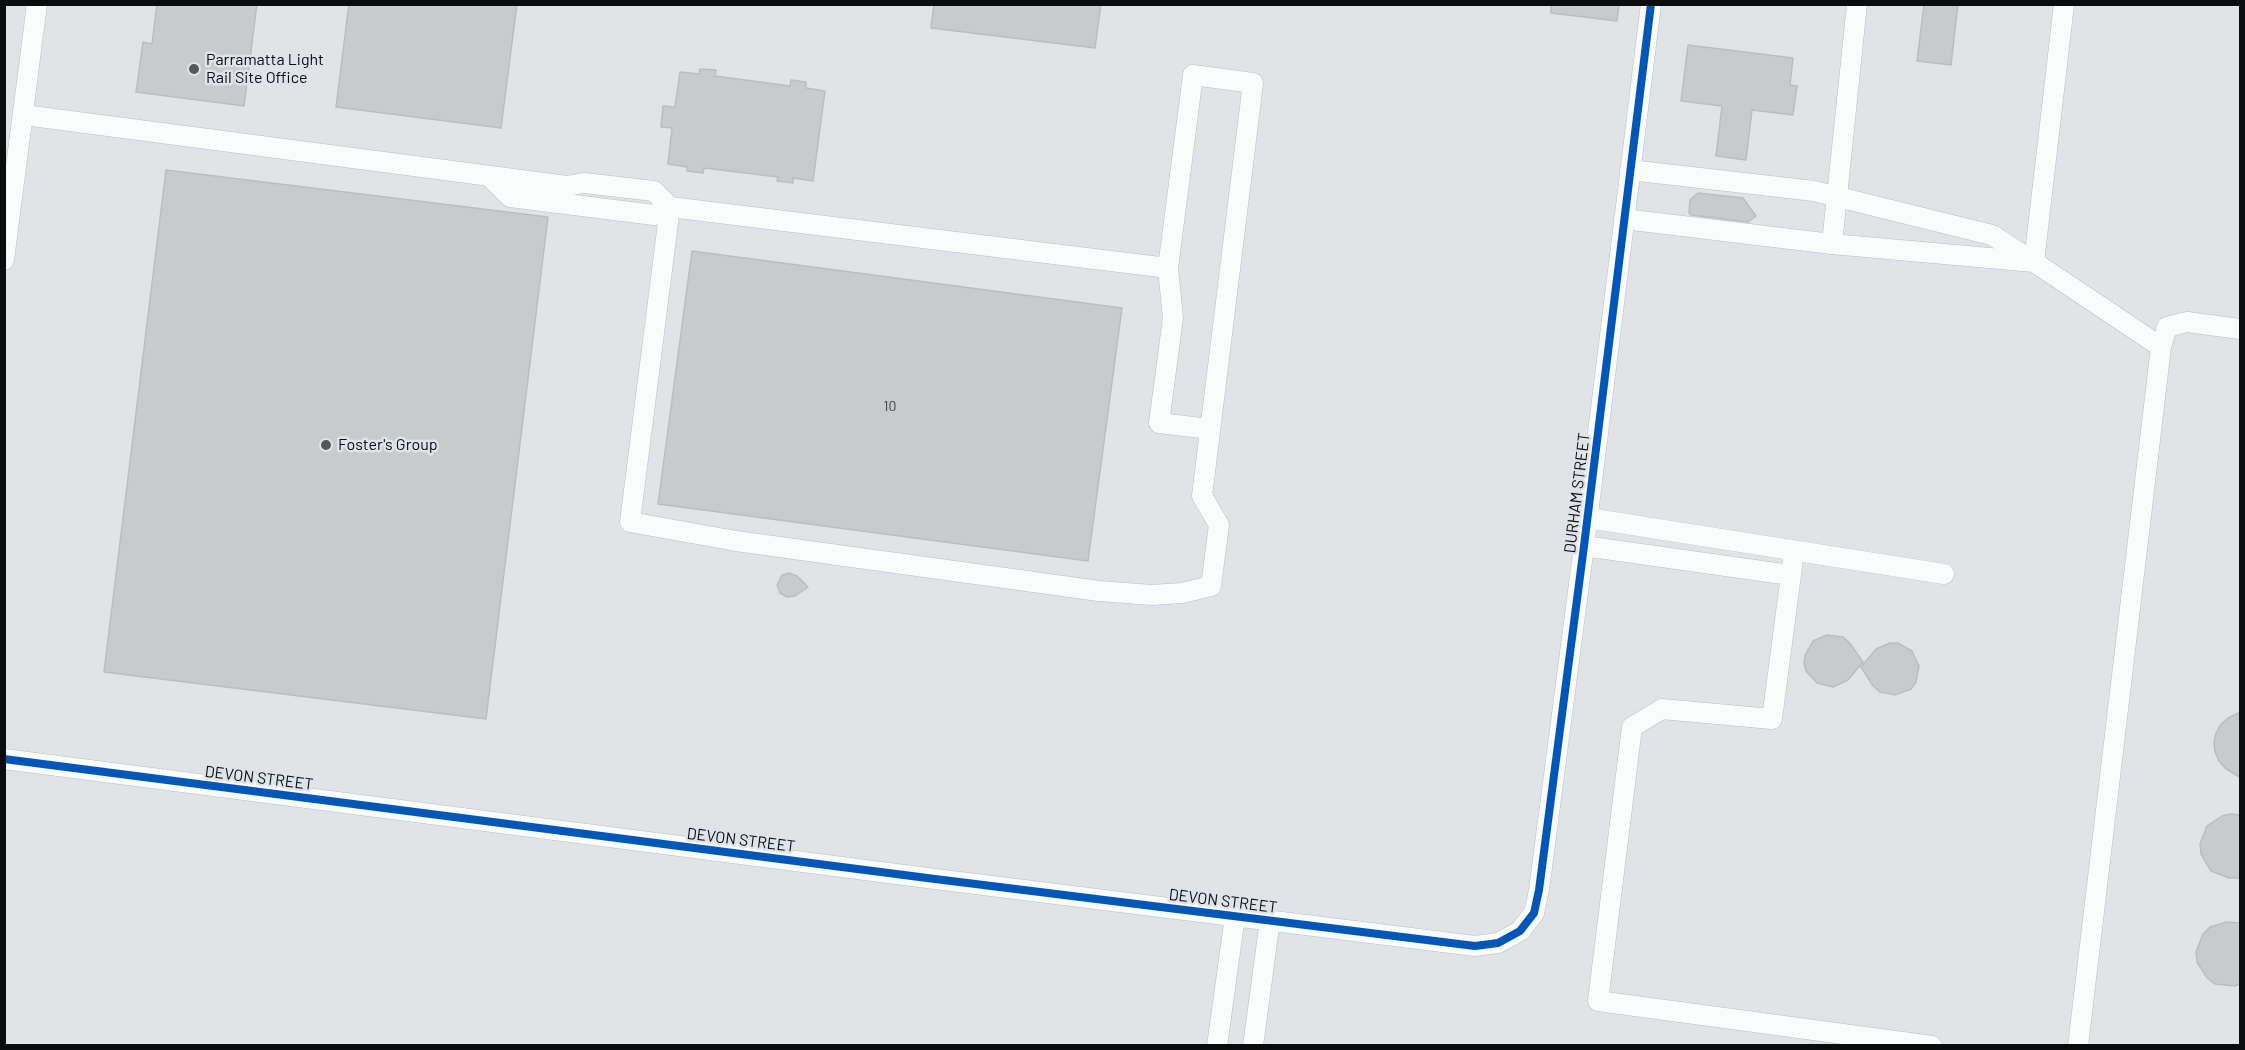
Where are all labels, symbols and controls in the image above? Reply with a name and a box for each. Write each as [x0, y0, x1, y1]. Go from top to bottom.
place label: Parramatta Light Rail Site Office [206, 50, 324, 88]
marker: Parramatta Light Rail Site Office [187, 62, 201, 76]
house number: 10 [884, 398, 896, 414]
street label: DURHAM STREET [1560, 432, 1594, 554]
place label: Foster's Group [338, 435, 438, 455]
marker: Foster's Group [319, 438, 333, 452]
street label: DEVON STREET [204, 762, 314, 794]
street label: DEVON STREET [686, 824, 796, 856]
street label: DEVON STREET [1168, 885, 1278, 917]

